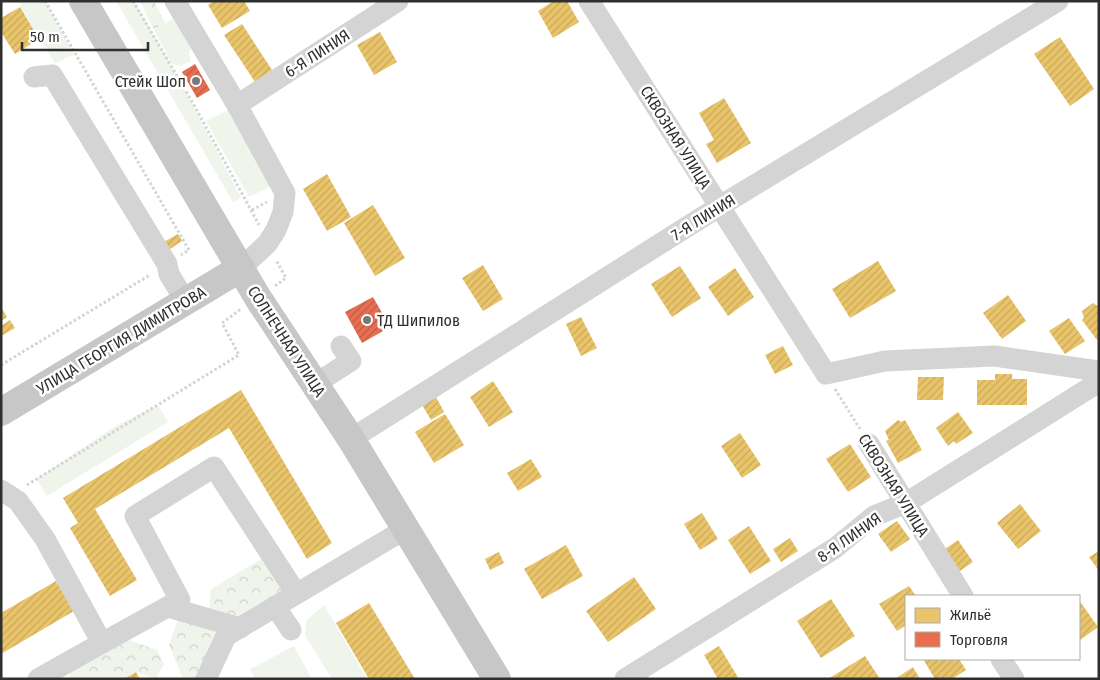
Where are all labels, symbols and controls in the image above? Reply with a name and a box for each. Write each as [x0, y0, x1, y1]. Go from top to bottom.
scale bar [22, 20, 149, 52]
street label: 6-Я ЛИНИЯ [281, 25, 353, 81]
text: 50 m [30, 28, 60, 46]
place label: Стейк Шоп [115, 72, 186, 91]
marker: Стейк Шоп [190, 75, 202, 87]
street label: СКВОЗНАЯ УЛИЦА [636, 82, 715, 193]
street label: 7-Я ЛИНИЯ [668, 190, 739, 245]
street label: УЛИЦА ГЕОРГИЯ ДИМИТРОВА [32, 282, 210, 399]
street label: СОЛНЕЧНАЯ УЛИЦА [244, 282, 330, 401]
place label: ТД Шипилов [377, 311, 460, 330]
marker: ТД Шипилов [361, 314, 373, 326]
street label: СКВОЗНАЯ УЛИЦА [854, 430, 933, 541]
street label: 8-Я ЛИНИЯ [814, 509, 885, 566]
legend [905, 595, 1080, 660]
text: Жильё [950, 606, 991, 624]
text: Торговля [950, 631, 1008, 649]

